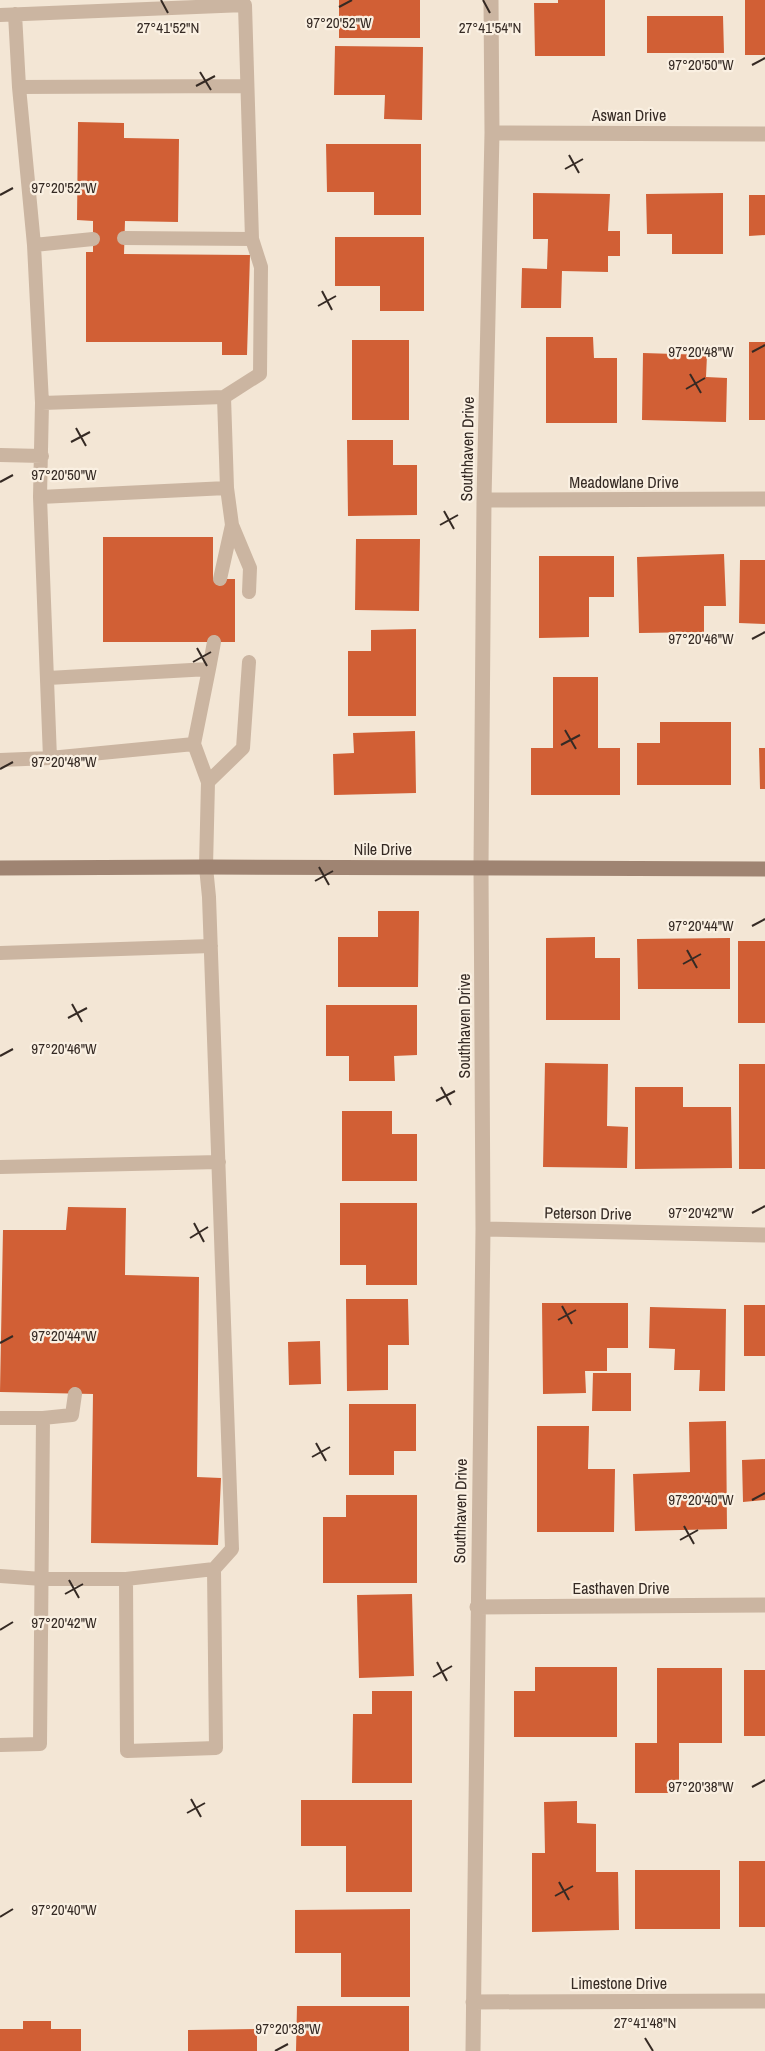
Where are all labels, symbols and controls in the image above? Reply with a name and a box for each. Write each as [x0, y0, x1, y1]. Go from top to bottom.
text: 97°20'52"W [306, 12, 372, 33]
text: 27°41'52"N [137, 17, 199, 38]
text: 27°41'54"N [459, 17, 521, 38]
text: 97°20'50"W [668, 54, 734, 75]
street label: Aswan Drive [591, 104, 666, 126]
text: 97°20'52"W [31, 177, 97, 198]
text: 97°20'48"W [668, 341, 734, 362]
street label: Southhaven Drive [455, 396, 479, 502]
text: 97°20'50"W [31, 464, 97, 485]
street label: Meadowlane Drive [569, 471, 679, 493]
text: 97°20'46"W [668, 628, 734, 649]
text: 97°20'48"W [31, 751, 97, 772]
street label: Nile Drive [354, 838, 412, 860]
text: 97°20'44"W [668, 915, 734, 936]
street label: Southhaven Drive [453, 973, 475, 1079]
text: 97°20'46"W [31, 1038, 97, 1059]
street label: Peterson Drive [544, 1201, 632, 1225]
text: 97°20'42"W [668, 1202, 734, 1223]
text: 97°20'44"W [31, 1325, 97, 1346]
street label: Southhaven Drive [448, 1458, 472, 1564]
text: 97°20'40"W [668, 1489, 734, 1510]
street label: Easthaven Drive [573, 1577, 670, 1599]
text: 97°20'42"W [31, 1612, 97, 1633]
text: 97°20'38"W [668, 1776, 734, 1797]
text: 97°20'40"W [31, 1899, 97, 1920]
street label: Limestone Drive [571, 1972, 667, 1994]
text: 27°41'48"N [614, 2012, 676, 2033]
text: 97°20'38"W [255, 2018, 321, 2039]

